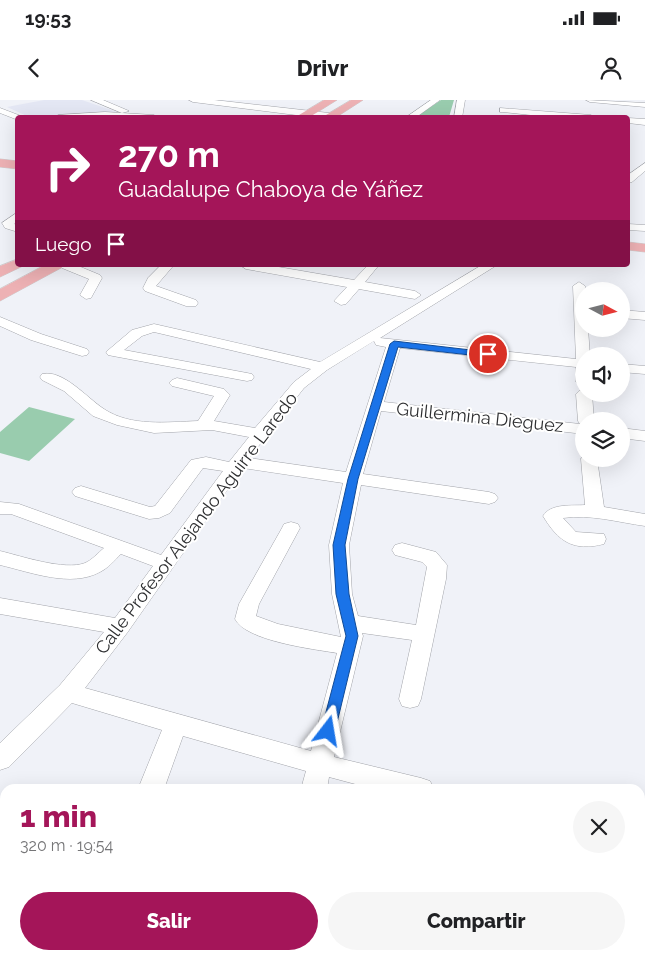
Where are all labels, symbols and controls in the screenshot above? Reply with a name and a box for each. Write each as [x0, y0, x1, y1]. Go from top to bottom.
text: 19:53 [25, 7, 71, 29]
icon: back [20, 54, 48, 82]
icon: person [597, 54, 625, 82]
text: Drivr [297, 55, 348, 81]
text: 270 m [118, 134, 220, 175]
icon: right [35, 135, 100, 200]
text: Guadalupe Chaboya de Yáñez [118, 176, 423, 202]
icon: arrive [102, 230, 130, 258]
text: Luego [35, 233, 92, 255]
north arrow [575, 282, 630, 338]
map controls [575, 282, 630, 467]
pin [467, 333, 509, 375]
icon: arrive [474, 340, 502, 368]
button: sound [575, 347, 630, 402]
street label: Calle Profesor Alejando Aguirre Laredo [91, 388, 302, 658]
street label: Guillermina Dieguez [395, 398, 565, 436]
button: layers [575, 412, 630, 467]
position arrow [301, 704, 353, 756]
text: 1 min [20, 799, 97, 834]
button: close [573, 801, 625, 853]
text: 320 m · 19:54 [20, 836, 113, 855]
button: Salir [20, 892, 318, 950]
button: Compartir [328, 892, 625, 950]

